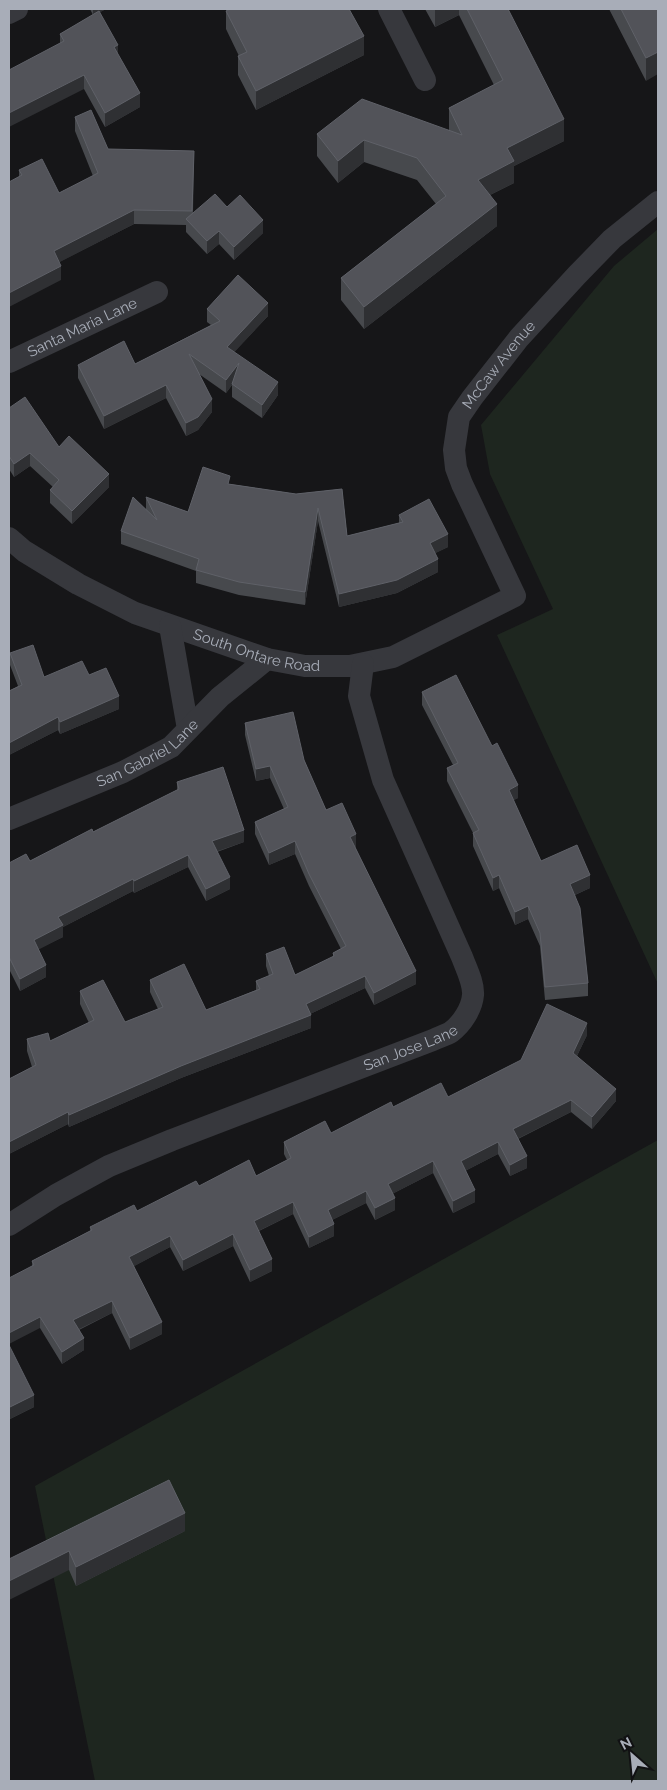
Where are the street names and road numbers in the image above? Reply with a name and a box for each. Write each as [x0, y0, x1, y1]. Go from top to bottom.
street label: Santa Maria Lane [24, 294, 140, 361]
street label: McCaw Avenue [458, 317, 539, 412]
street label: South Ontare Road [191, 625, 320, 675]
street label: San Gabriel Lane [94, 715, 202, 791]
street label: San Jose Lane [361, 1021, 462, 1075]

